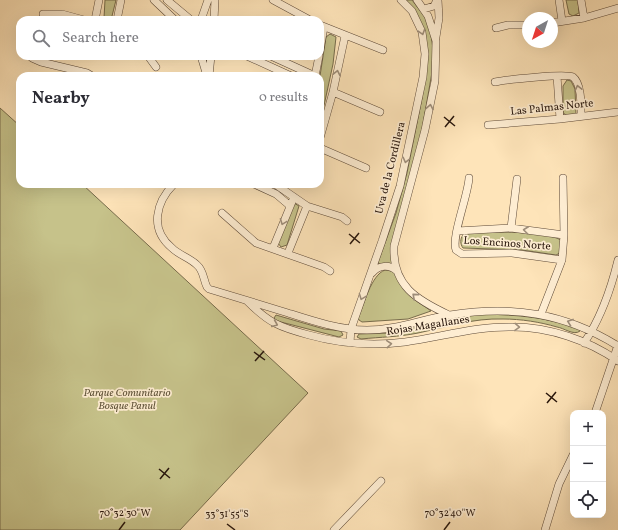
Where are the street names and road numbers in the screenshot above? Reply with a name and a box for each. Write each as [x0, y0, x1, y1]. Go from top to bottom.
street label: Las Palmas Norte [510, 96, 594, 120]
street label: Uva de la Cordillera [372, 120, 410, 216]
street label: Los Encinos Norte [463, 233, 551, 255]
street label: Rojas Magallanes [385, 312, 471, 340]

